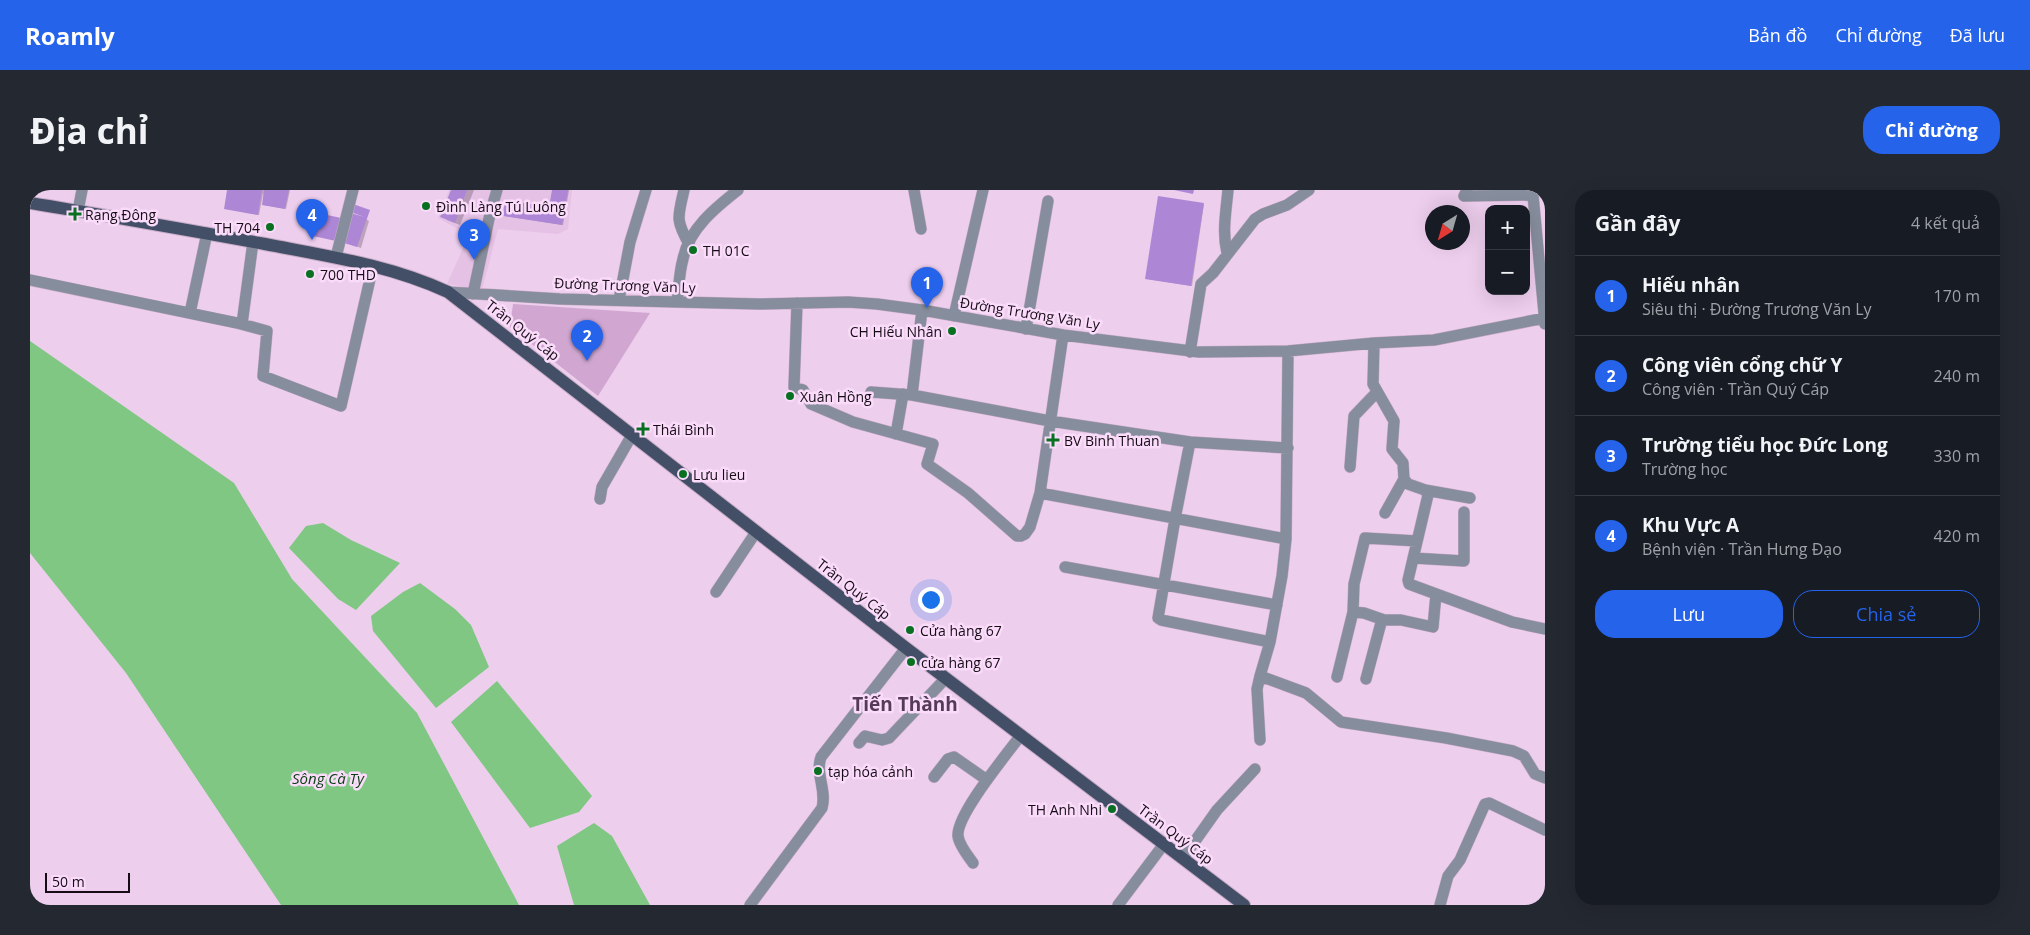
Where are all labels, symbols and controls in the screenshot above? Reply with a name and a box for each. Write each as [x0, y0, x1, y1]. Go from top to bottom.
text: Roamly [25, 19, 115, 52]
text: Bản đồ [1748, 23, 1807, 47]
text: Chỉ đường [1835, 23, 1922, 47]
text: Đã lưu [1950, 23, 2005, 47]
button: Chỉ đường [1863, 106, 2000, 154]
text: Địa chỉ [30, 107, 149, 154]
place label: Đình Làng Tú Luông [436, 197, 566, 216]
pin: 4 [296, 199, 328, 240]
marker: Đình Làng Tú Luông [420, 200, 432, 212]
place label: Rạng Đông [85, 205, 156, 224]
north arrow [1425, 205, 1470, 250]
map controls [1485, 205, 1530, 295]
button: + [1485, 205, 1530, 250]
marker: Rạng Đông [69, 208, 81, 220]
text: Gần đây [1595, 209, 1680, 237]
text: 4 kết quả [1911, 212, 1980, 234]
place label: TH 704 [214, 218, 260, 237]
pin: 3 [458, 219, 490, 260]
marker: TH 704 [264, 221, 276, 233]
place label: TH 01C [703, 241, 750, 260]
marker: TH 01C [687, 244, 699, 256]
button: − [1485, 250, 1530, 295]
place label: 700 THD [320, 265, 376, 284]
pin: 1 [911, 267, 943, 308]
marker: 700 THD [304, 268, 316, 280]
text: Hiếu nhân [1642, 272, 1740, 298]
street label: Đường Trương Văn Ly [554, 273, 697, 297]
text: 1 [1606, 285, 1616, 307]
text: 170 m [1934, 285, 1980, 307]
street label: Đường Trương Văn Ly [959, 293, 1102, 334]
street label: Trần Quý Cáp [482, 295, 564, 365]
text: Siêu thị · Đường Trương Văn Ly [1642, 298, 1872, 320]
pin: 2 [571, 320, 603, 361]
place label: CH Hiếu Nhân [850, 322, 942, 341]
marker: CH Hiếu Nhân [946, 325, 958, 337]
text: Công viên cổng chữ Y [1642, 352, 1842, 378]
text: 2 [1606, 365, 1616, 387]
text: 240 m [1934, 365, 1980, 387]
text: Công viên · Trần Quý Cáp [1642, 378, 1829, 400]
place label: Xuân Hồng [800, 387, 872, 406]
marker: Xuân Hồng [784, 390, 796, 402]
place label: Thái Bình [653, 420, 714, 439]
marker: Thái Bình [637, 423, 649, 435]
place label: BV Binh Thuan [1064, 431, 1160, 450]
text: Trường tiểu học Đức Long [1642, 432, 1888, 458]
marker: BV Binh Thuan [1046, 433, 1060, 447]
text: 3 [1606, 445, 1616, 467]
text: 330 m [1934, 445, 1980, 467]
text: Trường học [1642, 458, 1727, 480]
place label: Lưu lieu [693, 465, 745, 484]
marker: Lưu lieu [677, 468, 689, 480]
text: Khu Vực A [1642, 512, 1739, 538]
text: 4 [1606, 525, 1616, 547]
text: 420 m [1934, 525, 1980, 547]
text: Bệnh viện · Trần Hưng Đạo [1642, 538, 1842, 560]
street label: Trần Quý Cáp [813, 554, 895, 624]
your location [918, 587, 944, 613]
button: Lưu [1595, 590, 1783, 638]
button: Chia sẻ [1793, 590, 1980, 638]
place label: Cửa hàng 67 [920, 621, 1002, 640]
marker: Cửa hàng 67 [904, 624, 916, 636]
place label: cửa hàng 67 [921, 653, 1001, 672]
marker: cửa hàng 67 [905, 656, 917, 668]
district label: Tiến Thành [852, 691, 958, 717]
place label: tạp hóa cảnh [828, 762, 913, 781]
marker: tạp hóa cảnh [812, 765, 824, 777]
water label: Sông Cà Ty [292, 768, 365, 788]
place label: TH Anh Nhi [1028, 800, 1102, 819]
street label: Trần Quý Cáp [1135, 800, 1217, 868]
marker: TH Anh Nhi [1106, 803, 1118, 815]
scale bar [45, 870, 130, 893]
text: 50 m [52, 872, 85, 891]

